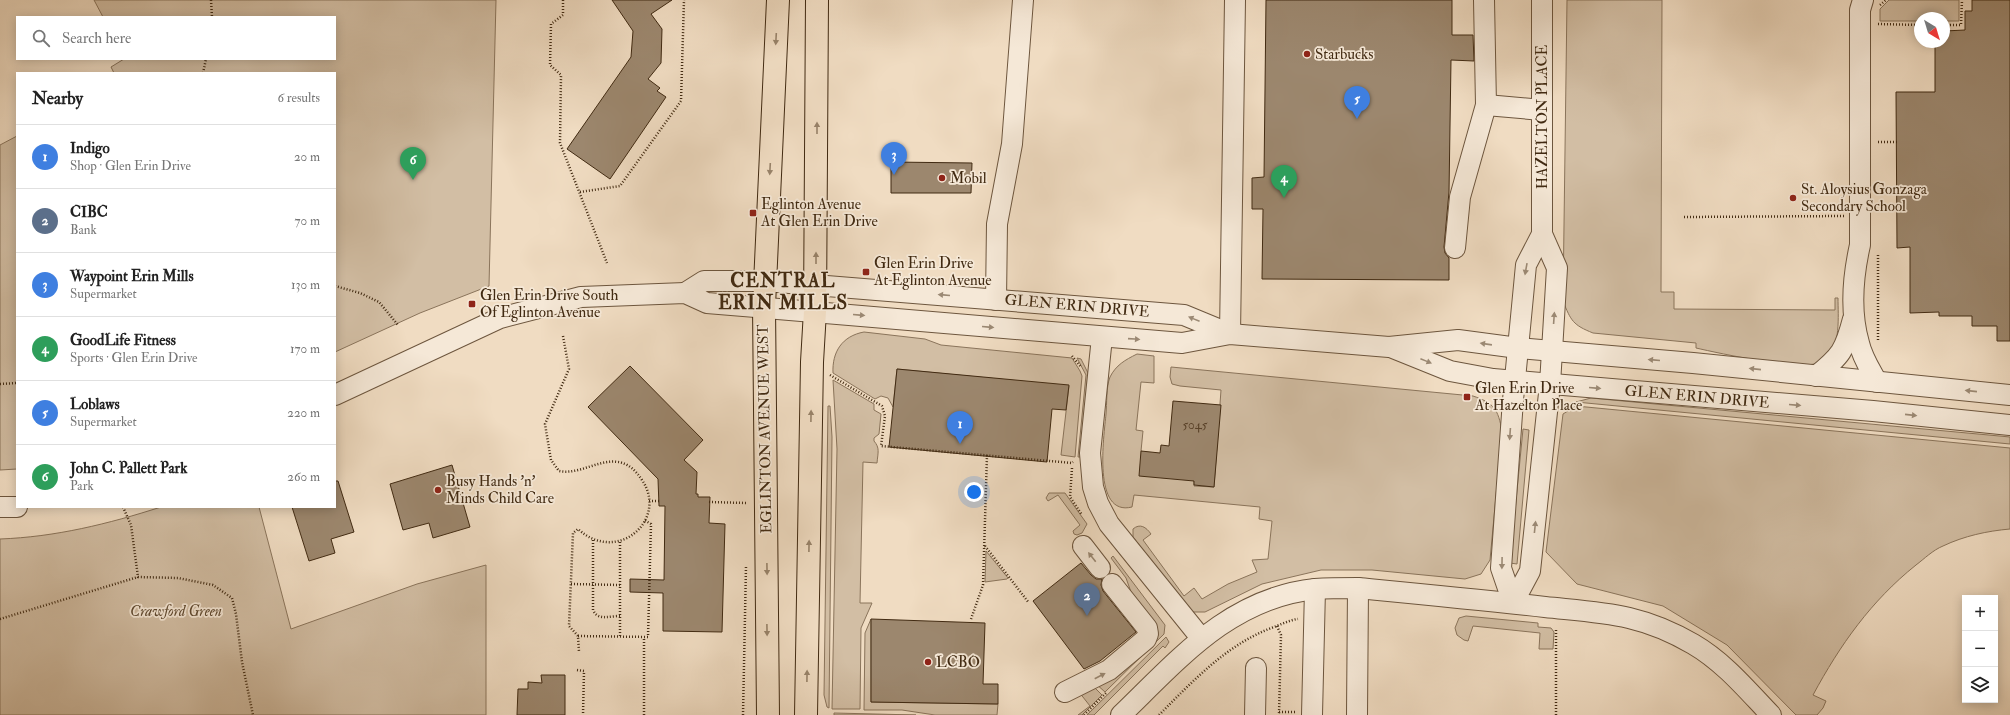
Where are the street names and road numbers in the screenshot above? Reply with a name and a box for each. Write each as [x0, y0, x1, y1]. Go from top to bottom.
street label: HAZELTON PLACE [1533, 45, 1552, 189]
street label: GLEN ERIN DRIVE [1004, 290, 1150, 322]
street label: EGLINTON AVENUE WEST [754, 324, 776, 534]
street label: GLEN ERIN DRIVE [1624, 381, 1770, 413]

